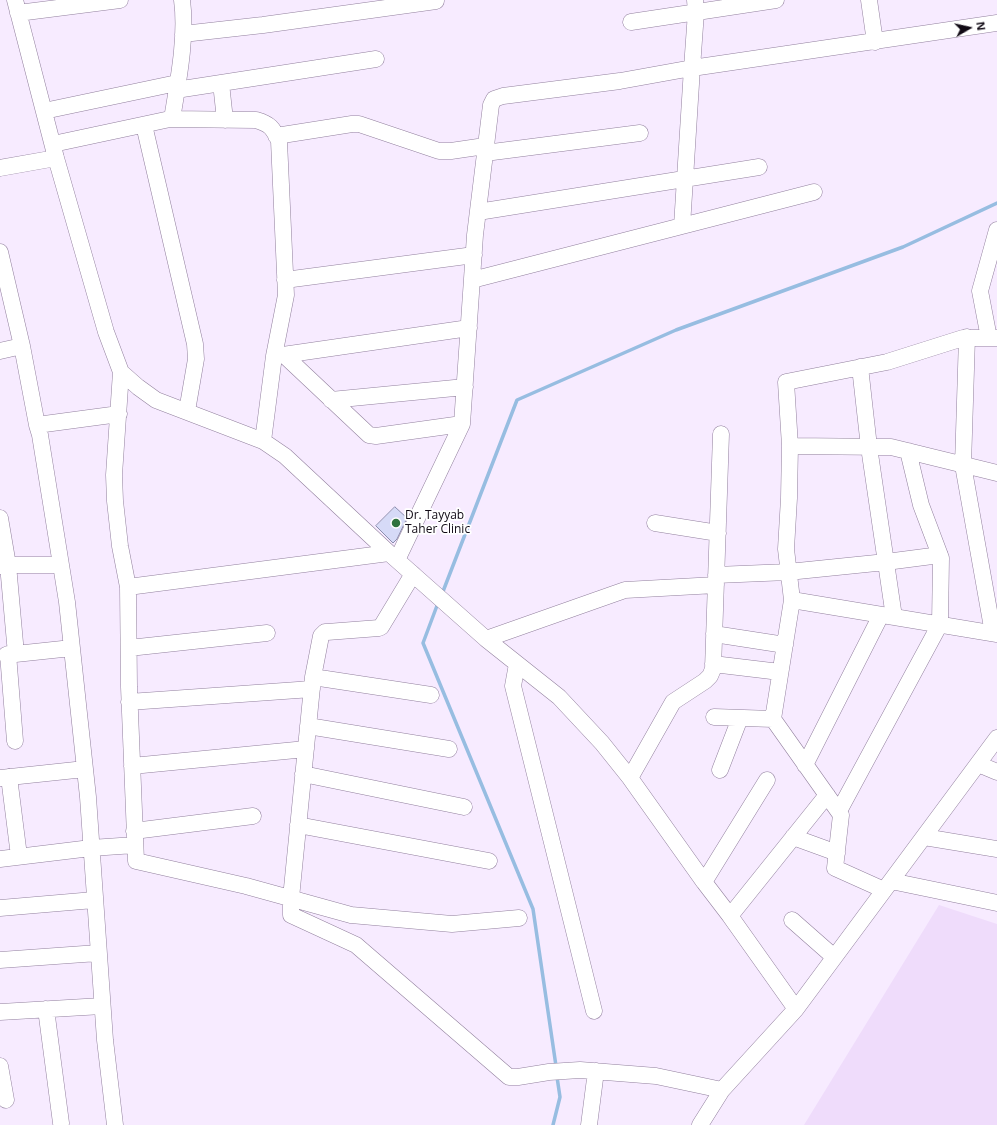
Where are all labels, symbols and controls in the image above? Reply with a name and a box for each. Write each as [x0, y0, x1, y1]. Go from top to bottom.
north arrow [949, 8, 989, 48]
text: N [973, 20, 989, 32]
place label: Dr. Tayyab Taher Clinic [405, 509, 470, 537]
marker: Dr. Tayyab Taher Clinic [390, 517, 402, 529]

